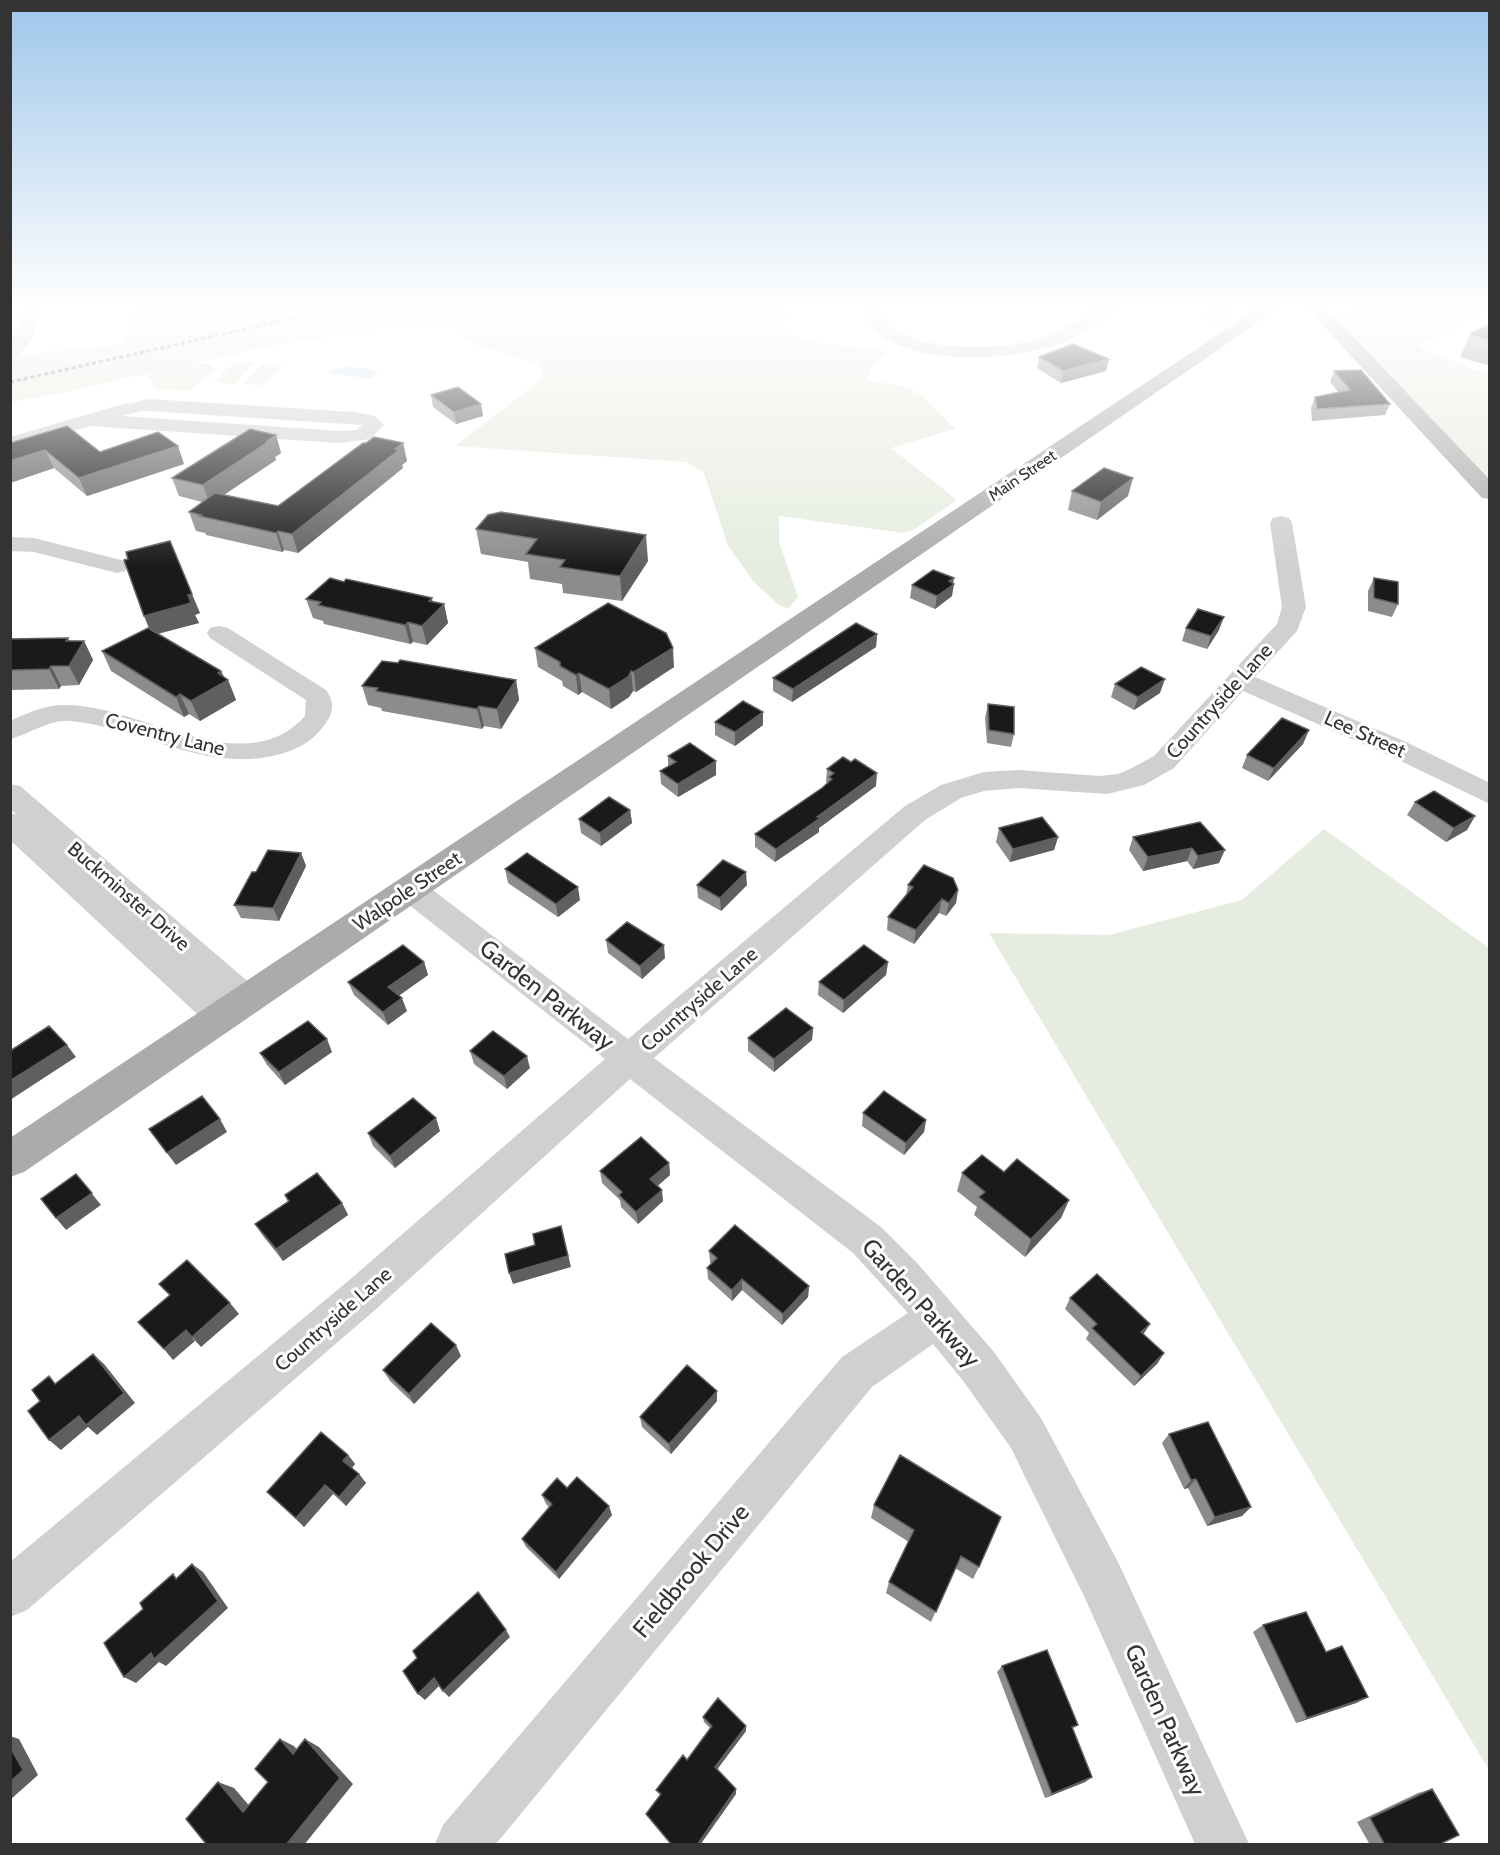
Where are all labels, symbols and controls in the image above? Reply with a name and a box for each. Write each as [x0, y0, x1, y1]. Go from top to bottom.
street label: Main Street [985, 445, 1060, 505]
street label: Countryside Lane [1161, 638, 1277, 764]
street label: Lee Street [1321, 706, 1409, 763]
street label: Coventry Lane [103, 708, 227, 760]
street label: Buckminster Drive [63, 836, 195, 956]
street label: Walpole Street [348, 846, 466, 936]
street label: Garden Parkway [474, 933, 620, 1056]
street label: Countryside Lane [636, 942, 762, 1056]
street label: Garden Parkway [856, 1232, 987, 1373]
street label: Countryside Lane [270, 1262, 396, 1376]
street label: Fieldbrook Drive [626, 1498, 755, 1643]
street label: Garden Parkway [1119, 1639, 1212, 1800]

